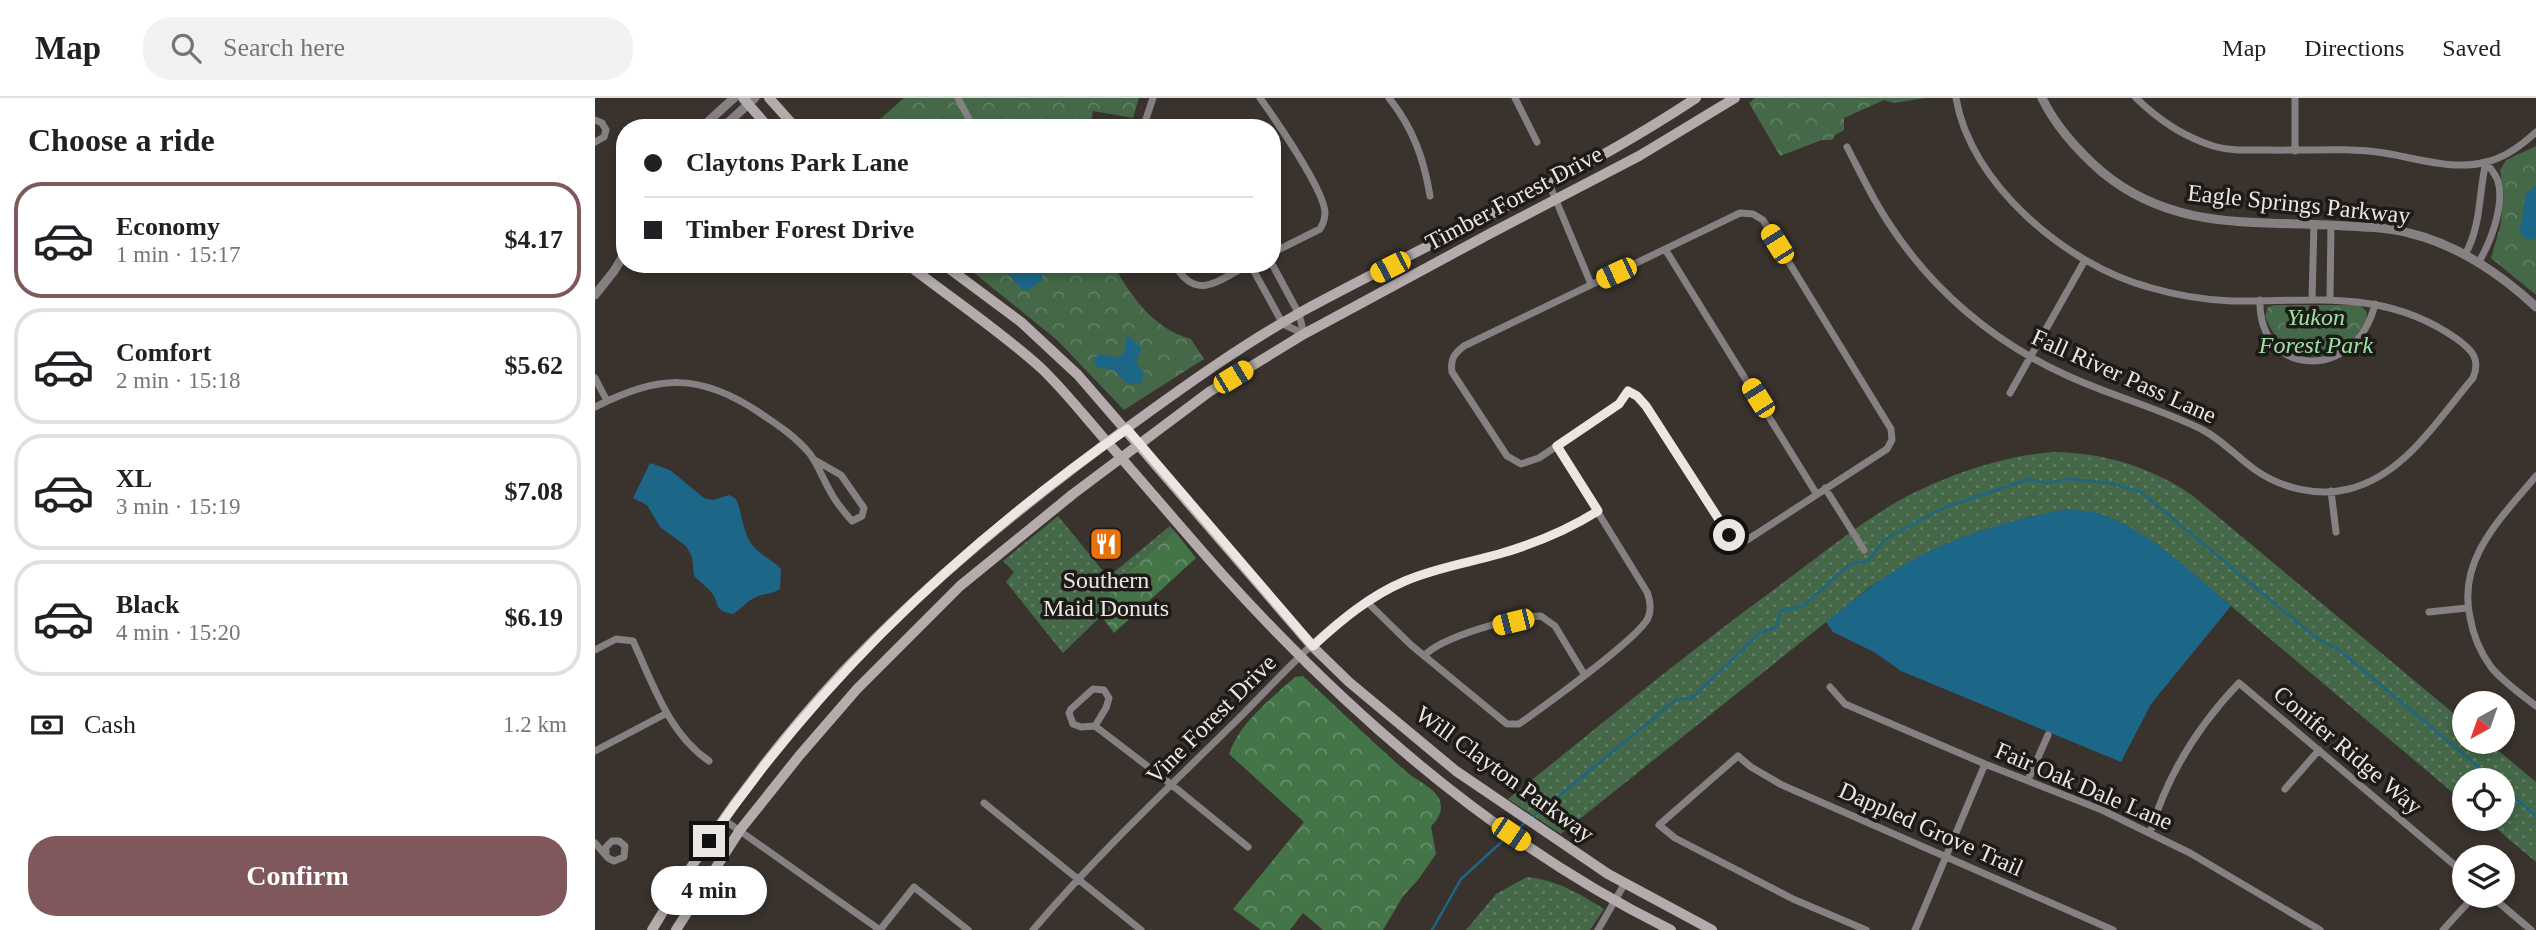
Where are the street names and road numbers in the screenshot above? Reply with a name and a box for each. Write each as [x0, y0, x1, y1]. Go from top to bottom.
street label: Timber Forest Drive [1421, 140, 1607, 256]
street label: Eagle Springs Parkway [2186, 179, 2412, 229]
street label: Fall River Pass Lane [2028, 324, 2220, 428]
street label: Vine Forest Drive [1141, 649, 1281, 789]
street label: Conifer Ridge Way [2269, 680, 2427, 820]
street label: Will Clayton Parkway [1411, 701, 1599, 847]
street label: Fair Oak Dale Lane [1992, 737, 2176, 835]
street label: Dappled Grove Trail [1835, 777, 2027, 881]

